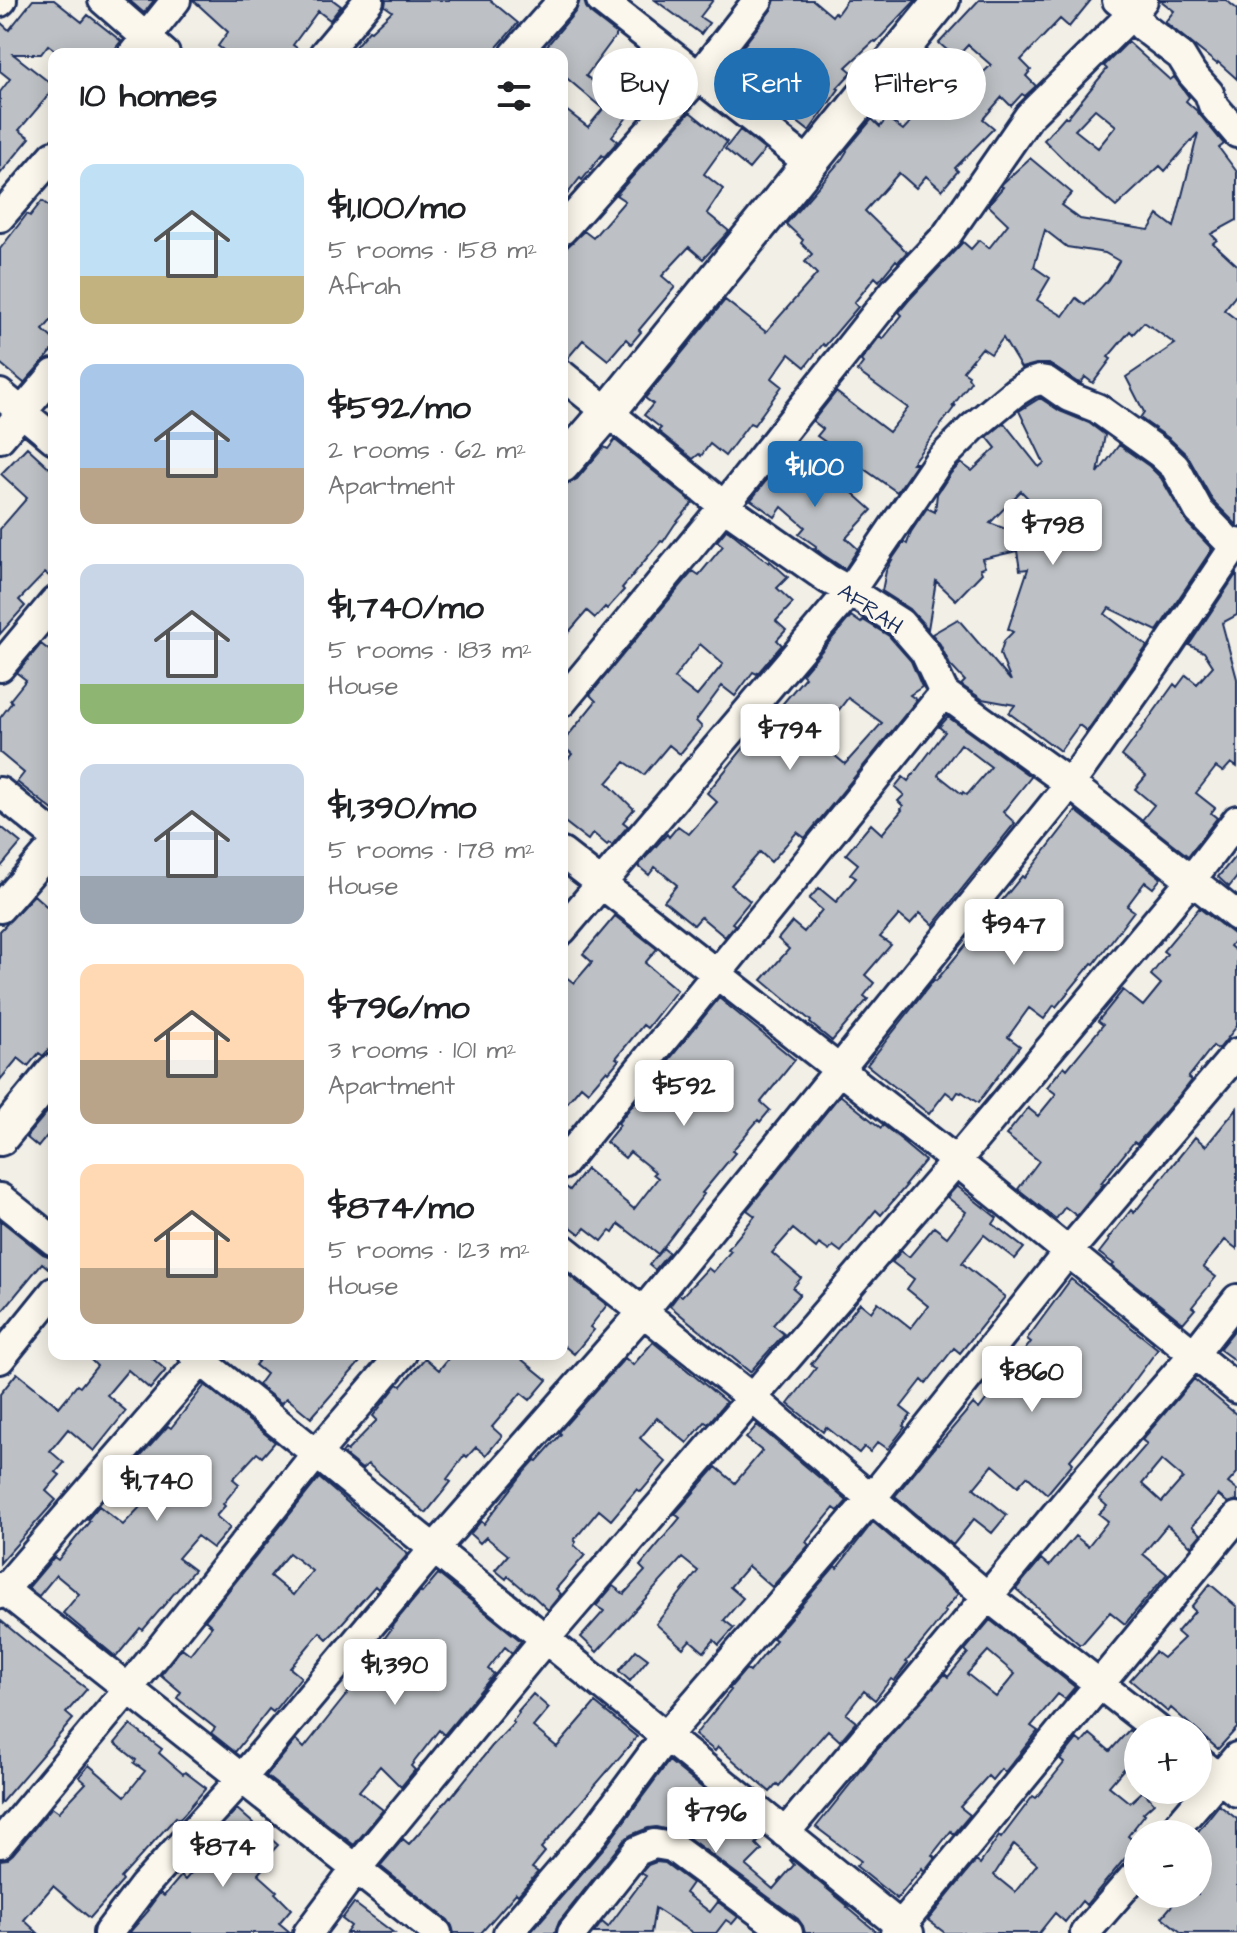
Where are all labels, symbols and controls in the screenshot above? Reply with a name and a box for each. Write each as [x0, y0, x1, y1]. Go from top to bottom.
chip: Buy [592, 48, 698, 120]
chip: Rent [714, 48, 830, 120]
chip: Filters [846, 48, 986, 120]
text: 10 homes [80, 72, 217, 120]
icon: filters [492, 74, 536, 118]
text: $1,100/mo [328, 184, 466, 232]
icon: home [144, 196, 240, 292]
text: 5 rooms · 158 m² [328, 232, 537, 268]
text: Afrah [328, 268, 401, 304]
text: $592/mo [328, 384, 471, 432]
icon: home [144, 396, 240, 492]
text: 2 rooms · 62 m² [328, 432, 526, 468]
pin: $1,100 [750, 441, 880, 509]
text: $1,100 [786, 449, 844, 485]
text: Apartment [328, 468, 455, 504]
pin: $798 [1006, 499, 1100, 567]
text: $798 [1022, 507, 1084, 543]
street label: AFRAH [831, 576, 909, 642]
text: $1,740/mo [328, 584, 484, 632]
icon: home [144, 596, 240, 692]
text: 5 rooms · 183 m² [328, 632, 532, 668]
text: House [328, 668, 399, 704]
pin: $794 [743, 704, 837, 772]
text: $794 [759, 712, 821, 748]
text: $1,390/mo [328, 784, 476, 832]
icon: home [144, 796, 240, 892]
text: 5 rooms · 178 m² [328, 832, 535, 868]
text: House [328, 868, 399, 904]
pin: $947 [967, 899, 1061, 967]
text: $947 [983, 907, 1045, 943]
text: $796/mo [328, 984, 470, 1032]
icon: home [144, 996, 240, 1092]
text: 3 rooms · 101 m² [328, 1032, 516, 1068]
pin: $592 [637, 1060, 731, 1128]
text: Apartment [328, 1068, 455, 1104]
text: $592 [653, 1068, 715, 1104]
text: $874/mo [328, 1184, 474, 1232]
icon: home [144, 1196, 240, 1292]
text: 5 rooms · 123 m² [328, 1232, 530, 1268]
text: House [328, 1268, 399, 1304]
pin: $860 [985, 1346, 1079, 1414]
text: $860 [1000, 1354, 1064, 1390]
pin: $1,740 [92, 1455, 222, 1523]
text: $1,740 [121, 1463, 193, 1499]
pin: $1,390 [330, 1639, 460, 1707]
text: $1,390 [362, 1647, 428, 1683]
map controls [1124, 1716, 1212, 1908]
button: + [1124, 1716, 1212, 1804]
pin: $796 [669, 1787, 763, 1855]
text: $796 [685, 1795, 747, 1831]
button: − [1124, 1820, 1212, 1908]
pin: $874 [176, 1821, 270, 1889]
text: $874 [190, 1829, 256, 1865]

